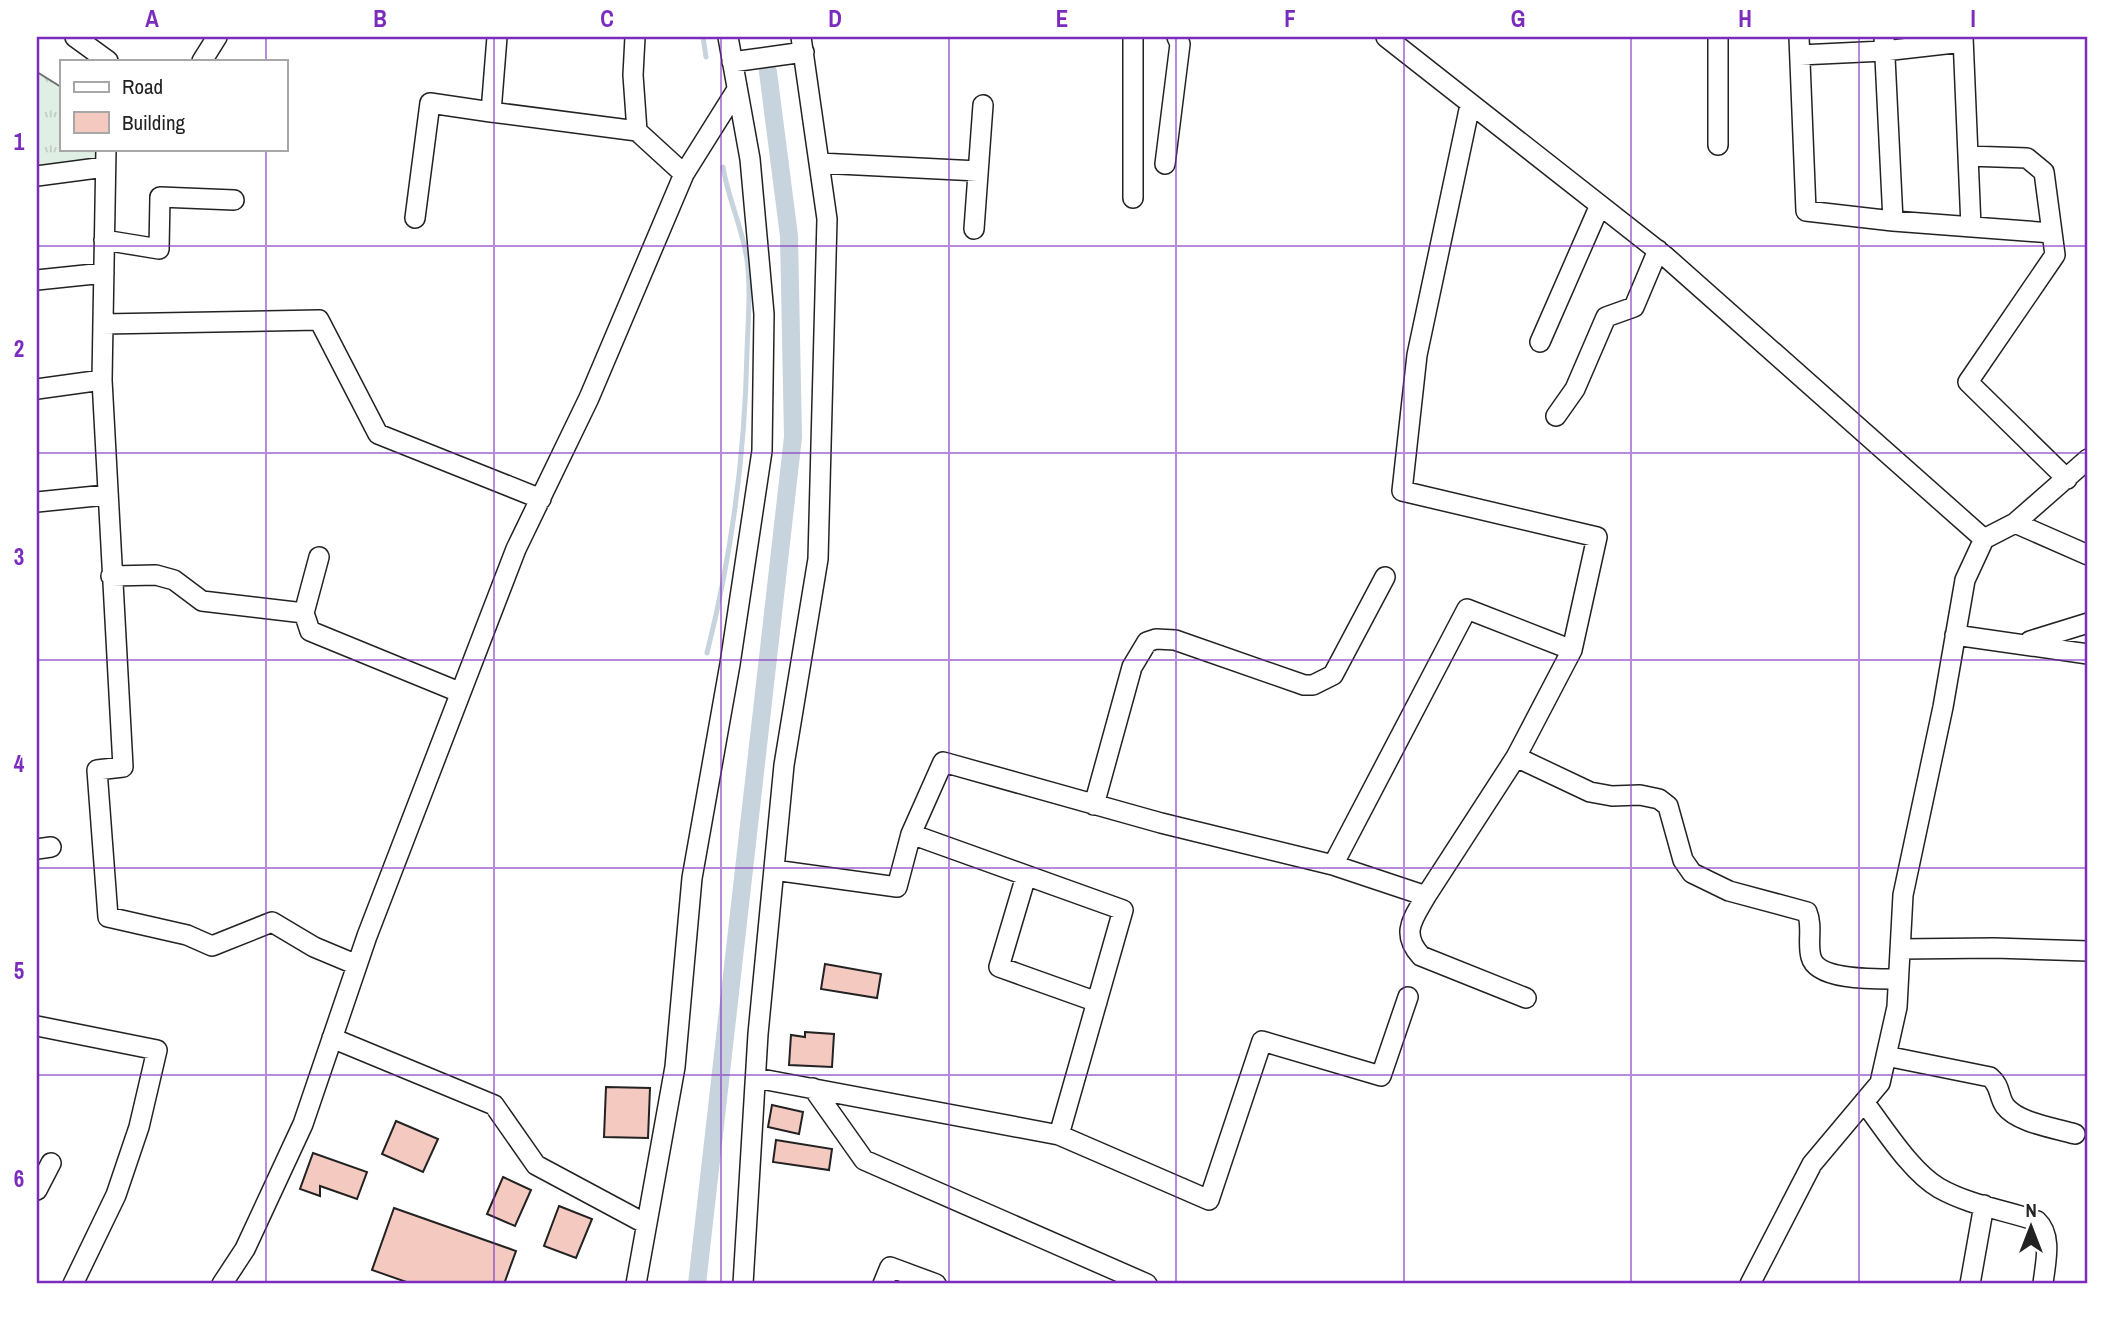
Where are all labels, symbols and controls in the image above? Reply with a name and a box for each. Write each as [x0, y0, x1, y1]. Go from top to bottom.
text: A [145, 3, 159, 34]
text: B [373, 3, 387, 34]
text: C [600, 3, 614, 34]
text: D [828, 3, 842, 34]
text: E [1056, 3, 1068, 34]
text: F [1284, 3, 1296, 34]
text: G [1511, 3, 1525, 34]
text: H [1738, 3, 1752, 34]
text: I [1970, 3, 1976, 34]
legend [60, 60, 287, 150]
text: Road [122, 72, 163, 101]
text: Building [122, 108, 186, 137]
text: 1 [14, 126, 25, 157]
text: 2 [14, 333, 24, 364]
text: 3 [14, 541, 24, 572]
text: 4 [14, 748, 25, 779]
text: 5 [14, 955, 24, 986]
text: 6 [14, 1163, 24, 1194]
north arrow [1996, 1192, 2066, 1262]
text: N [2025, 1197, 2037, 1223]

